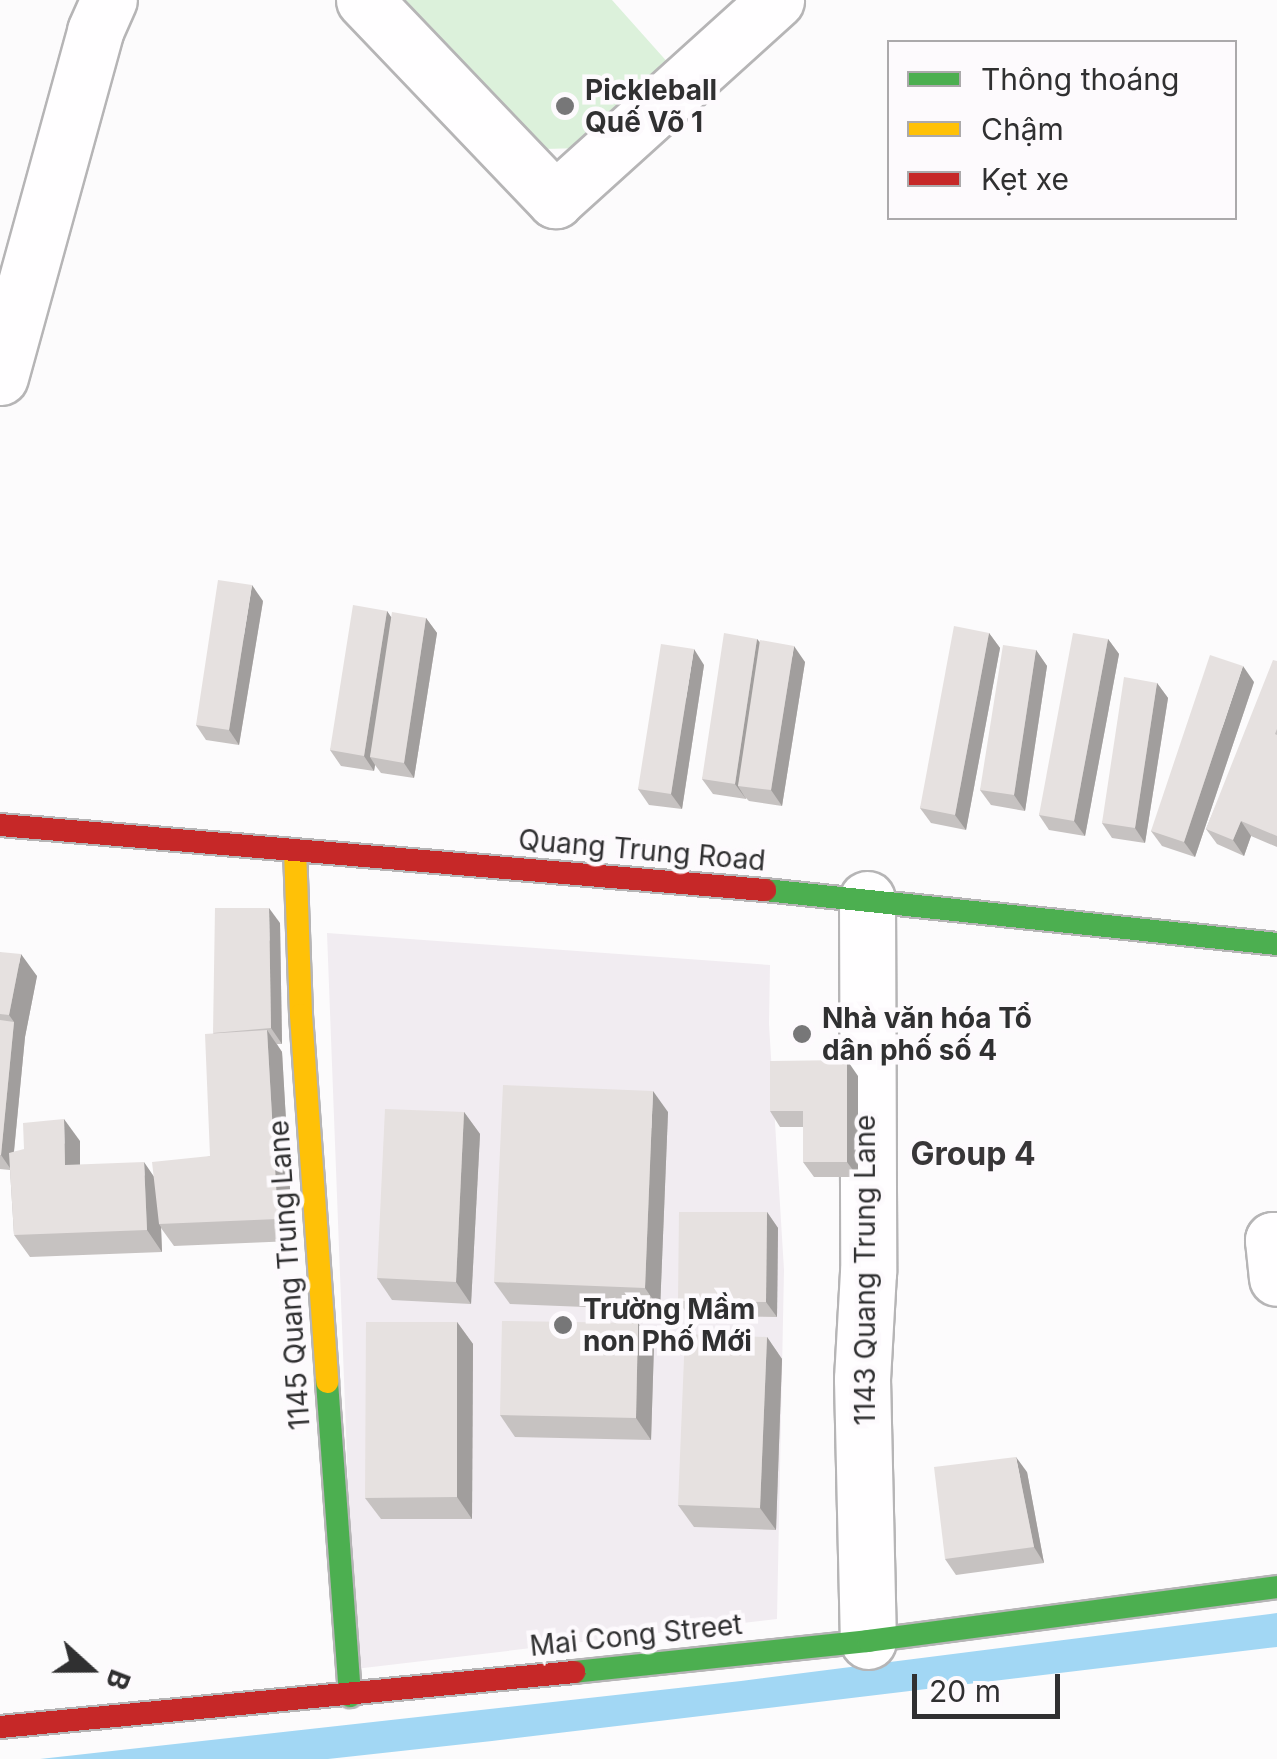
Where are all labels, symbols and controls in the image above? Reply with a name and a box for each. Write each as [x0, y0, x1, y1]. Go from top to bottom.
legend [887, 40, 1237, 220]
text: Thông thoáng [981, 61, 1179, 97]
place label: Pickleball Quế Võ 1 [585, 73, 717, 139]
marker: Pickleball Quế Võ 1 [554, 95, 576, 117]
text: Chậm [981, 111, 1064, 147]
text: Kẹt xe [981, 161, 1069, 197]
street label: Quang Trung Road [517, 822, 767, 878]
place label: Nhà văn hóa Tổ dân phố số 4 [822, 1001, 1032, 1067]
marker: Nhà văn hóa Tổ dân phố số 4 [791, 1023, 813, 1045]
street label: 1143 Quang Trung Lane [848, 1115, 882, 1425]
street label: 1145 Quang Trung Lane [261, 1119, 317, 1431]
district label: Group 4 [910, 1135, 1036, 1173]
place label: Trường Mầm non Phố Mới [583, 1292, 755, 1358]
marker: Trường Mầm non Phố Mới [552, 1314, 574, 1336]
street label: Mai Cong Street [528, 1607, 744, 1663]
north arrow [40, 1619, 140, 1719]
scale bar [917, 1654, 1064, 1716]
text: B [99, 1665, 137, 1694]
text: 20 m [929, 1673, 1001, 1709]

